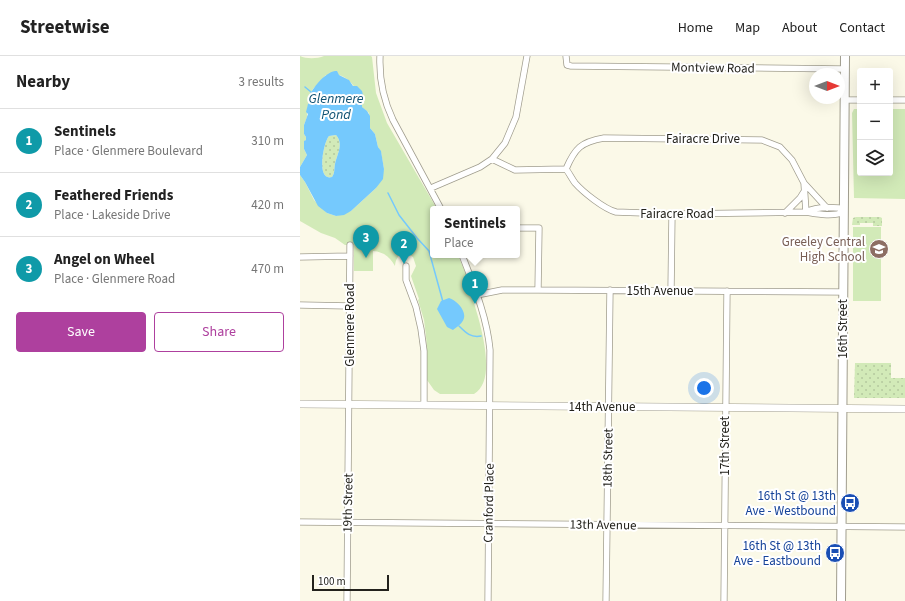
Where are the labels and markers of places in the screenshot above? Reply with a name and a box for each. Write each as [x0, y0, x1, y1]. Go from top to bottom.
pin: 3 [353, 225, 379, 258]
pin: 2 [391, 231, 417, 264]
place label: Greeley Central High School [782, 233, 865, 266]
school or university icon: Greeley Central High School [868, 238, 890, 260]
pin: 1 [462, 271, 488, 304]
place label: 16th St @ 13th Ave - Westbound [745, 487, 836, 520]
bus stop icon: 16th St @ 13th Ave - Westbound [839, 492, 861, 514]
place label: 16th St @ 13th Ave - Eastbound [734, 537, 821, 570]
bus stop icon: 16th St @ 13th Ave - Eastbound [824, 542, 846, 564]

